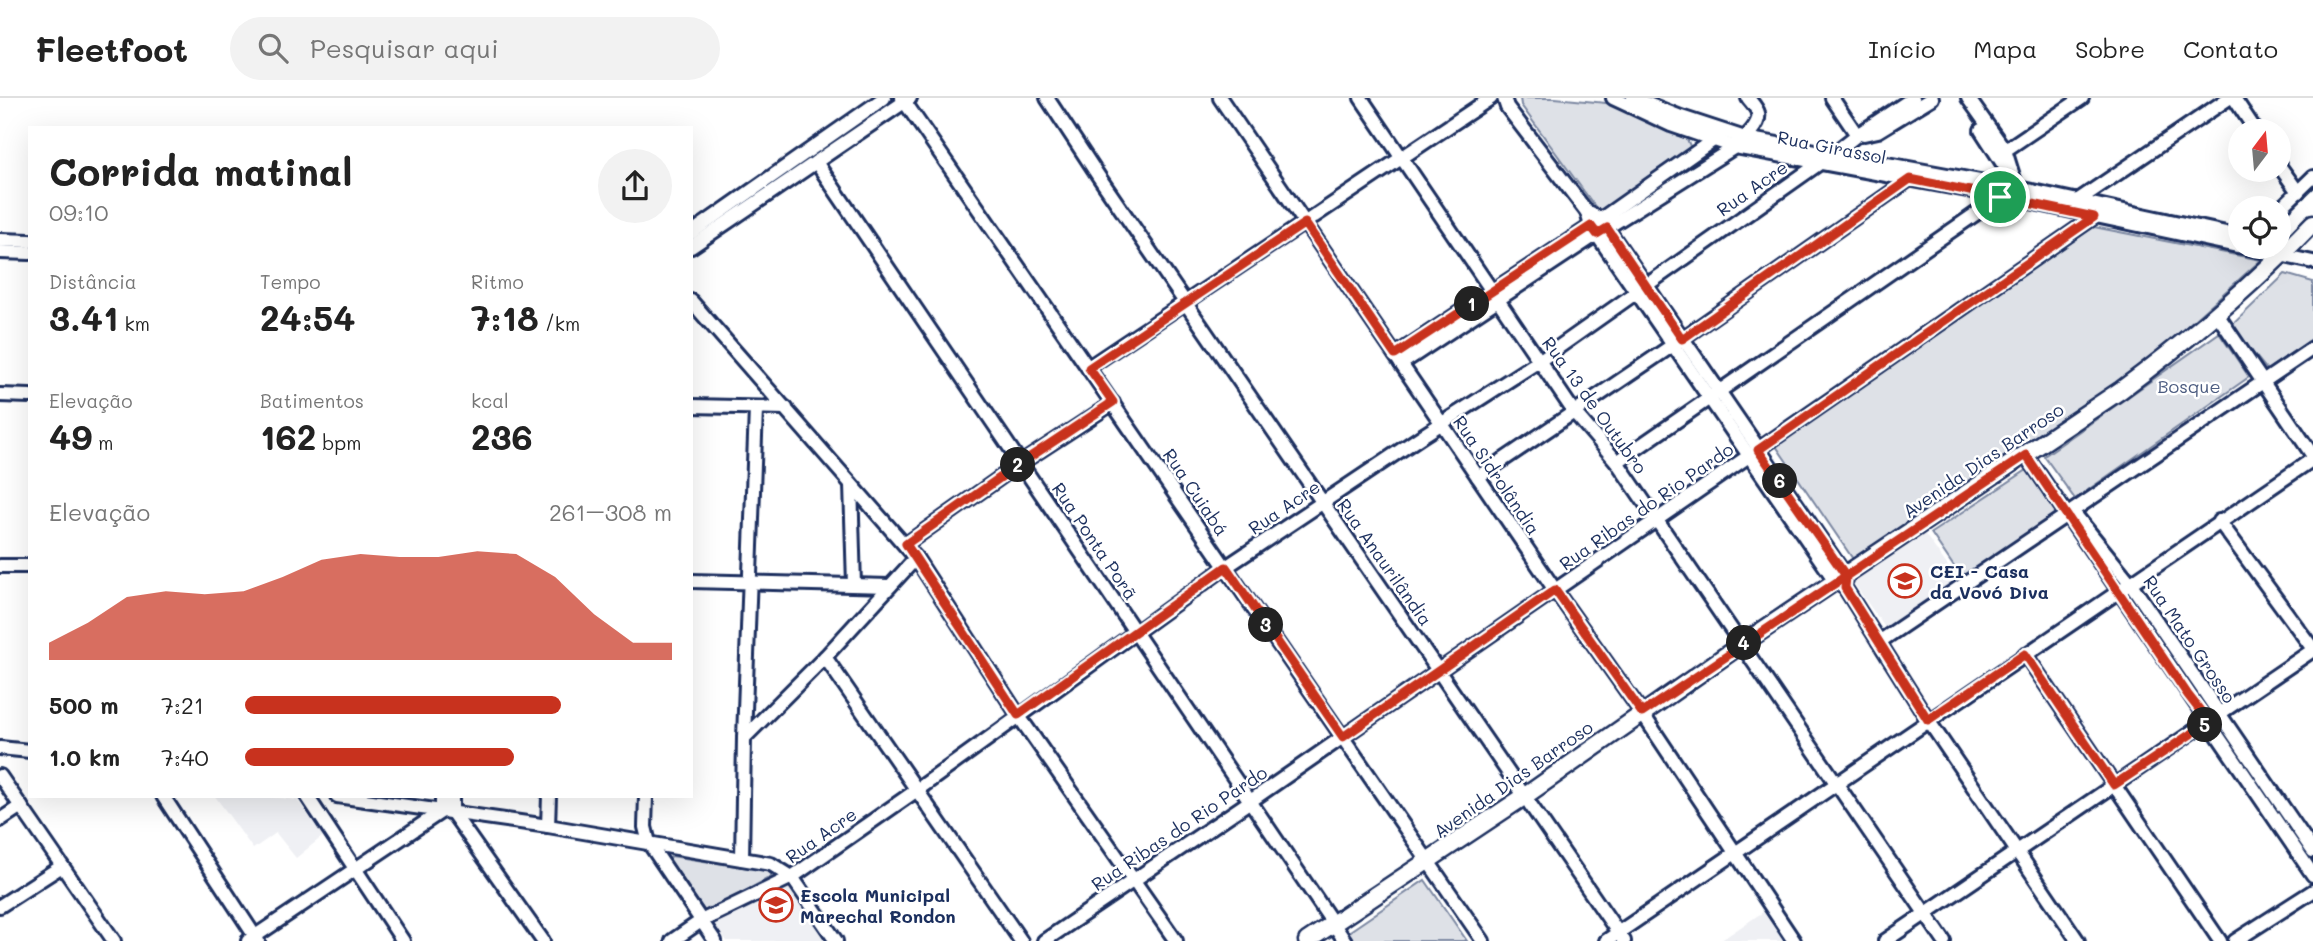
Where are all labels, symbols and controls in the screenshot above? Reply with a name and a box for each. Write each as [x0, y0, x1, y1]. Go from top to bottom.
search box [230, 17, 720, 80]
text: Fleetfoot [35, 27, 188, 70]
icon: search [254, 29, 292, 67]
text: Pesquisar aqui [310, 31, 499, 65]
text: Início [1868, 33, 1935, 64]
text: Mapa [1973, 33, 2037, 64]
text: Sobre [2075, 33, 2145, 64]
text: Contato [2183, 33, 2278, 64]
north arrow [2228, 119, 2291, 182]
map controls [2228, 119, 2291, 259]
street label: Rua Girassol [1776, 125, 1888, 169]
text: Corrida matinal [49, 146, 352, 196]
button: share [598, 149, 672, 223]
street label: Rua Acre [1712, 155, 1792, 221]
pin [1970, 167, 2030, 227]
icon: arrive [1981, 178, 2019, 216]
button: locate [2228, 196, 2291, 259]
text: 09:10 [49, 197, 108, 227]
text: Distância [49, 269, 137, 294]
text: Tempo [260, 269, 320, 294]
text: Ritmo [471, 269, 524, 294]
pin: 1 [1454, 286, 1490, 322]
text: 1 [1467, 291, 1476, 316]
text: 3.41 [49, 294, 118, 340]
text: 24:54 [260, 294, 355, 340]
text: 7:18 [471, 294, 539, 340]
text: km [118, 311, 150, 336]
text: /km [539, 311, 580, 336]
street label: Rua 13 de Outubro [1537, 332, 1653, 479]
park label: Bosque [2157, 374, 2221, 398]
text: Elevação [49, 388, 133, 413]
text: Batimentos [260, 388, 364, 413]
text: kcal [471, 388, 509, 413]
street label: Avenida Dias Barroso [1898, 397, 2068, 523]
street label: Rua Sidrolândia [1448, 411, 1546, 539]
text: 49 [49, 413, 92, 459]
text: 162 [260, 413, 316, 459]
text: 236 [471, 413, 533, 459]
text: m [92, 430, 113, 455]
text: bpm [316, 430, 361, 455]
street label: Rua Ribas do Rio Pardo [1554, 437, 1738, 575]
street label: Rua Cuiabá [1158, 444, 1234, 540]
pin: 2 [1000, 448, 1036, 482]
text: 2 [1012, 452, 1023, 477]
pin: 6 [1762, 464, 1798, 498]
text: 6 [1774, 468, 1785, 493]
street label: Rua Acre [1243, 474, 1325, 540]
street label: Rua Ponta Porã [1047, 478, 1143, 604]
street label: Rua Anaurilândia [1332, 494, 1438, 630]
text: Elevação [49, 497, 150, 527]
text: 261–308 m [549, 497, 672, 527]
place label: CEI - Casa da Vovó Diva [1930, 559, 2049, 604]
school or university icon: CEI - Casa da Vovó Diva [1886, 562, 1924, 600]
street label: Rua Mato Grosso [2138, 570, 2242, 708]
pin: 3 [1248, 608, 1284, 642]
text: 3 [1260, 612, 1271, 637]
pin: 4 [1726, 626, 1762, 660]
text: 4 [1737, 630, 1750, 655]
text: 500 m [49, 690, 119, 720]
text: 7:21 [161, 690, 204, 720]
pin: 5 [2188, 708, 2222, 742]
text: 5 [2199, 712, 2210, 737]
street label: Avenida Dias Barroso [1429, 715, 1598, 843]
text: 1.0 km [49, 742, 120, 772]
text: 7:40 [161, 742, 209, 772]
street label: Rua Ribas do Rio Pardo [1086, 760, 1272, 896]
street label: Rua Acre [781, 802, 861, 868]
place label: Escola Municipal Marechal Rondon [800, 883, 956, 928]
school or university icon: Escola Municipal Marechal Rondon [757, 886, 795, 924]

